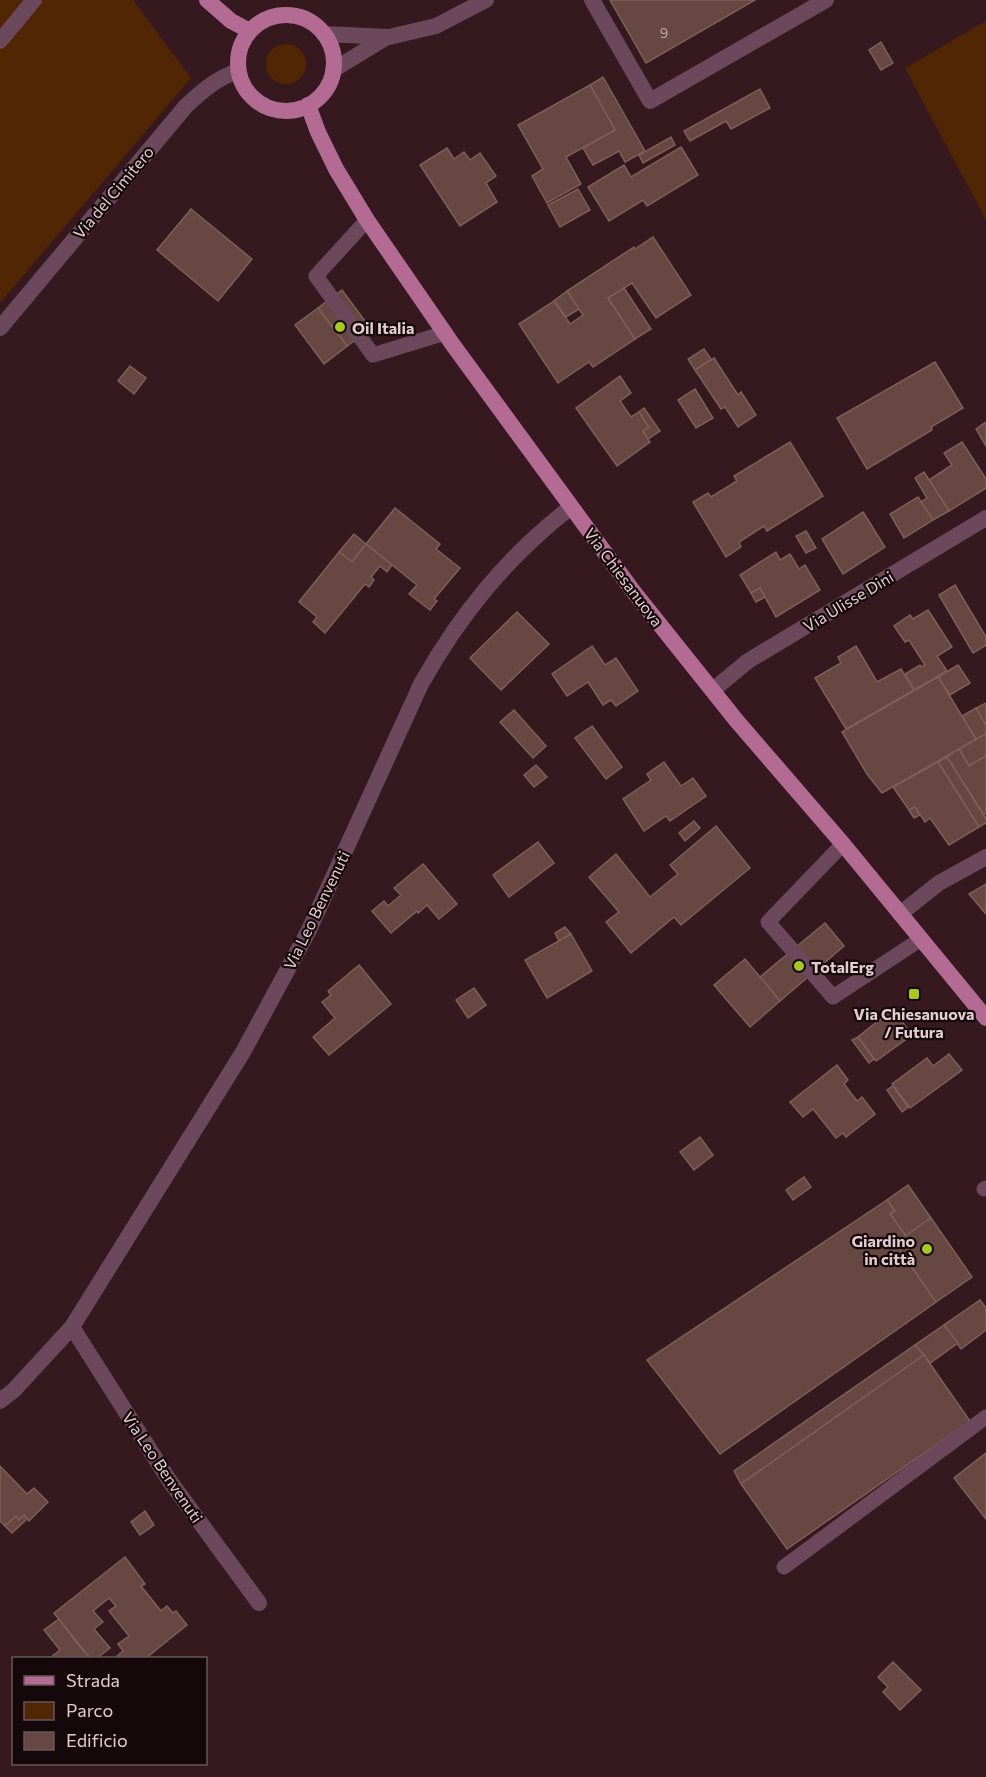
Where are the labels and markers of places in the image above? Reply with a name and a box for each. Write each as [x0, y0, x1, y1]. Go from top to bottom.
place label: Oil Italia [352, 318, 414, 337]
marker: Oil Italia [333, 320, 347, 334]
place label: TotalErg [811, 957, 874, 976]
marker: TotalErg [792, 959, 806, 973]
marker: Via Chiesanuova / Futura [907, 987, 921, 1001]
place label: Via Chiesanuova / Futura [854, 1004, 974, 1041]
place label: Giardino in città [851, 1231, 915, 1268]
marker: Giardino in città [920, 1242, 934, 1256]

